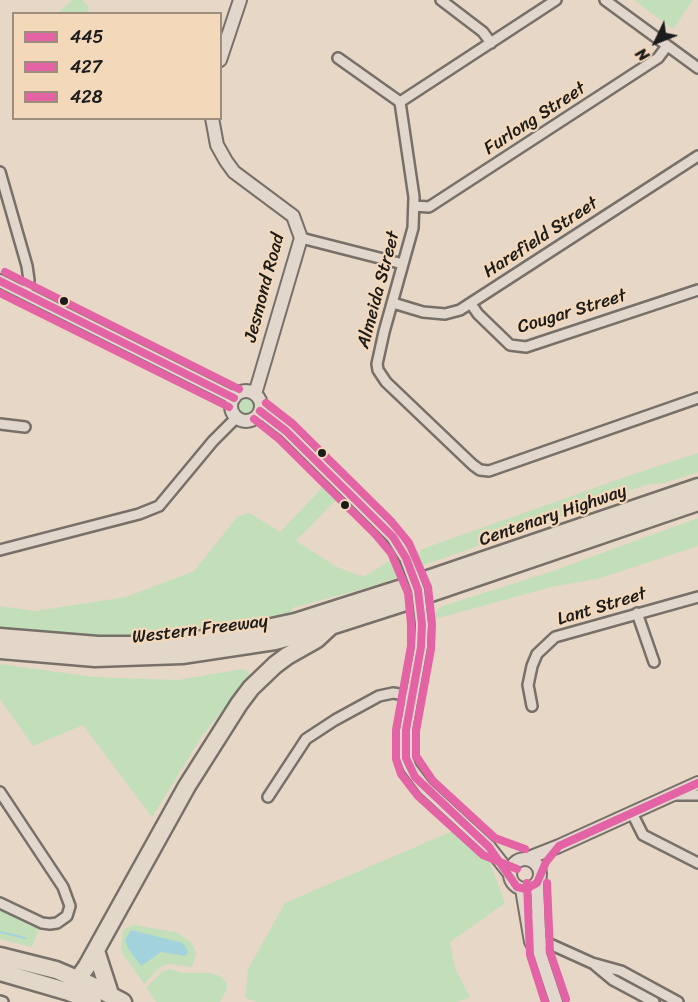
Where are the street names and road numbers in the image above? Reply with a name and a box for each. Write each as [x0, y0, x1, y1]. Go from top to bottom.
street label: Furlong Street [480, 78, 590, 160]
street label: Harefield Street [480, 193, 602, 283]
street label: Almeida Street [353, 229, 405, 351]
street label: Jesmond Road [240, 231, 290, 345]
street label: Cougar Street [515, 285, 629, 339]
street label: Centenary Highway [476, 481, 630, 551]
street label: Lant Street [555, 583, 649, 631]
street label: Western Freeway [131, 611, 269, 649]

